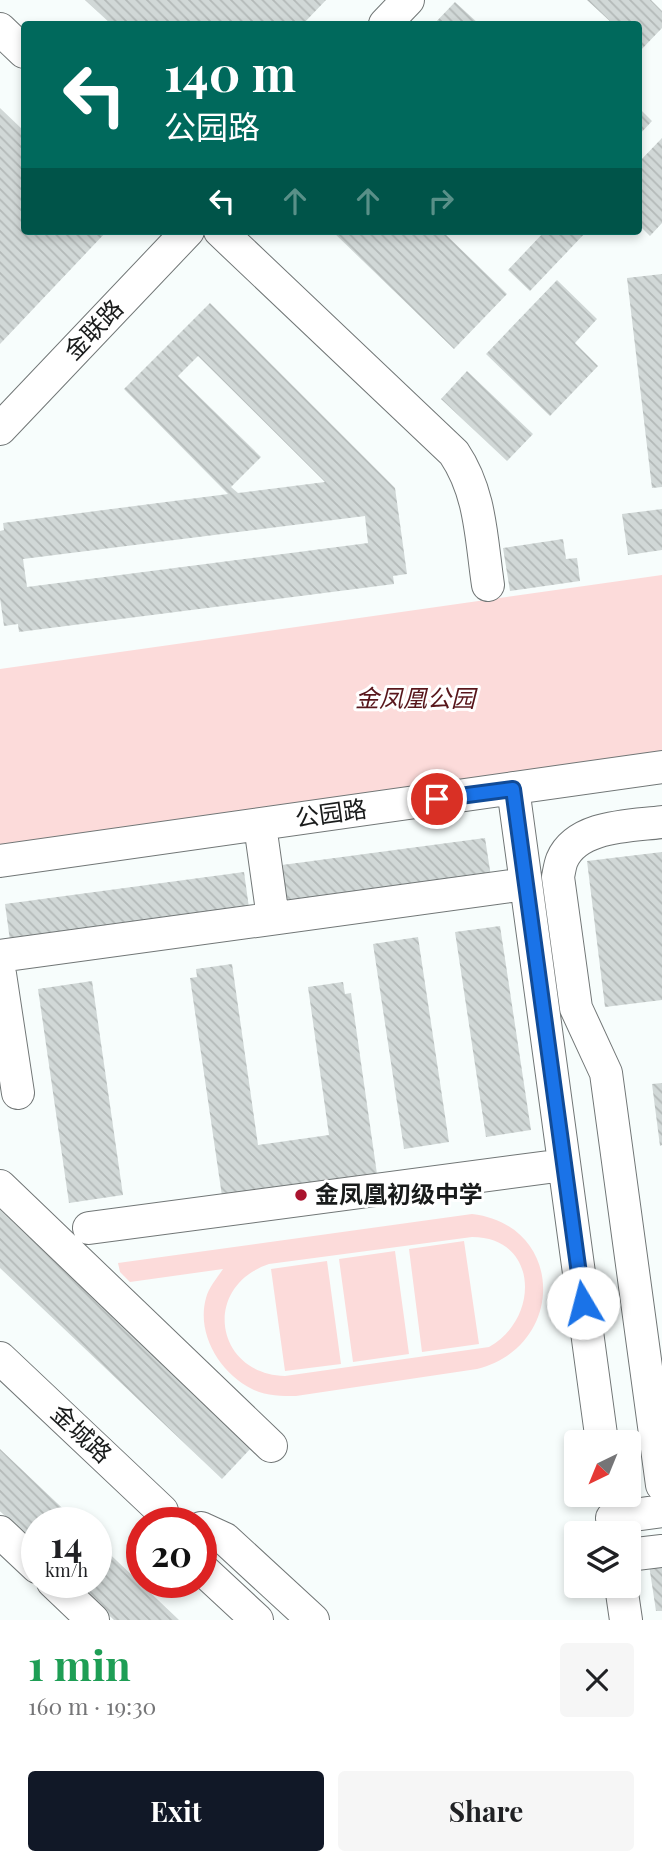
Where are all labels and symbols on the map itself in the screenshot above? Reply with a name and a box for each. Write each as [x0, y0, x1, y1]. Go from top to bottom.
street label: 金联路 [56, 292, 129, 366]
park label: 金凤凰公园 [355, 681, 478, 713]
pin [407, 769, 467, 829]
street label: 公园路 [293, 791, 369, 833]
place label: 金凤凰初级中学 [315, 1177, 483, 1209]
marker: 金凤凰初级中学 [293, 1187, 309, 1203]
position arrow [546, 1266, 620, 1340]
street label: 金城路 [45, 1396, 120, 1469]
north arrow [564, 1430, 640, 1507]
speed limit sign: 20 [126, 1507, 217, 1598]

